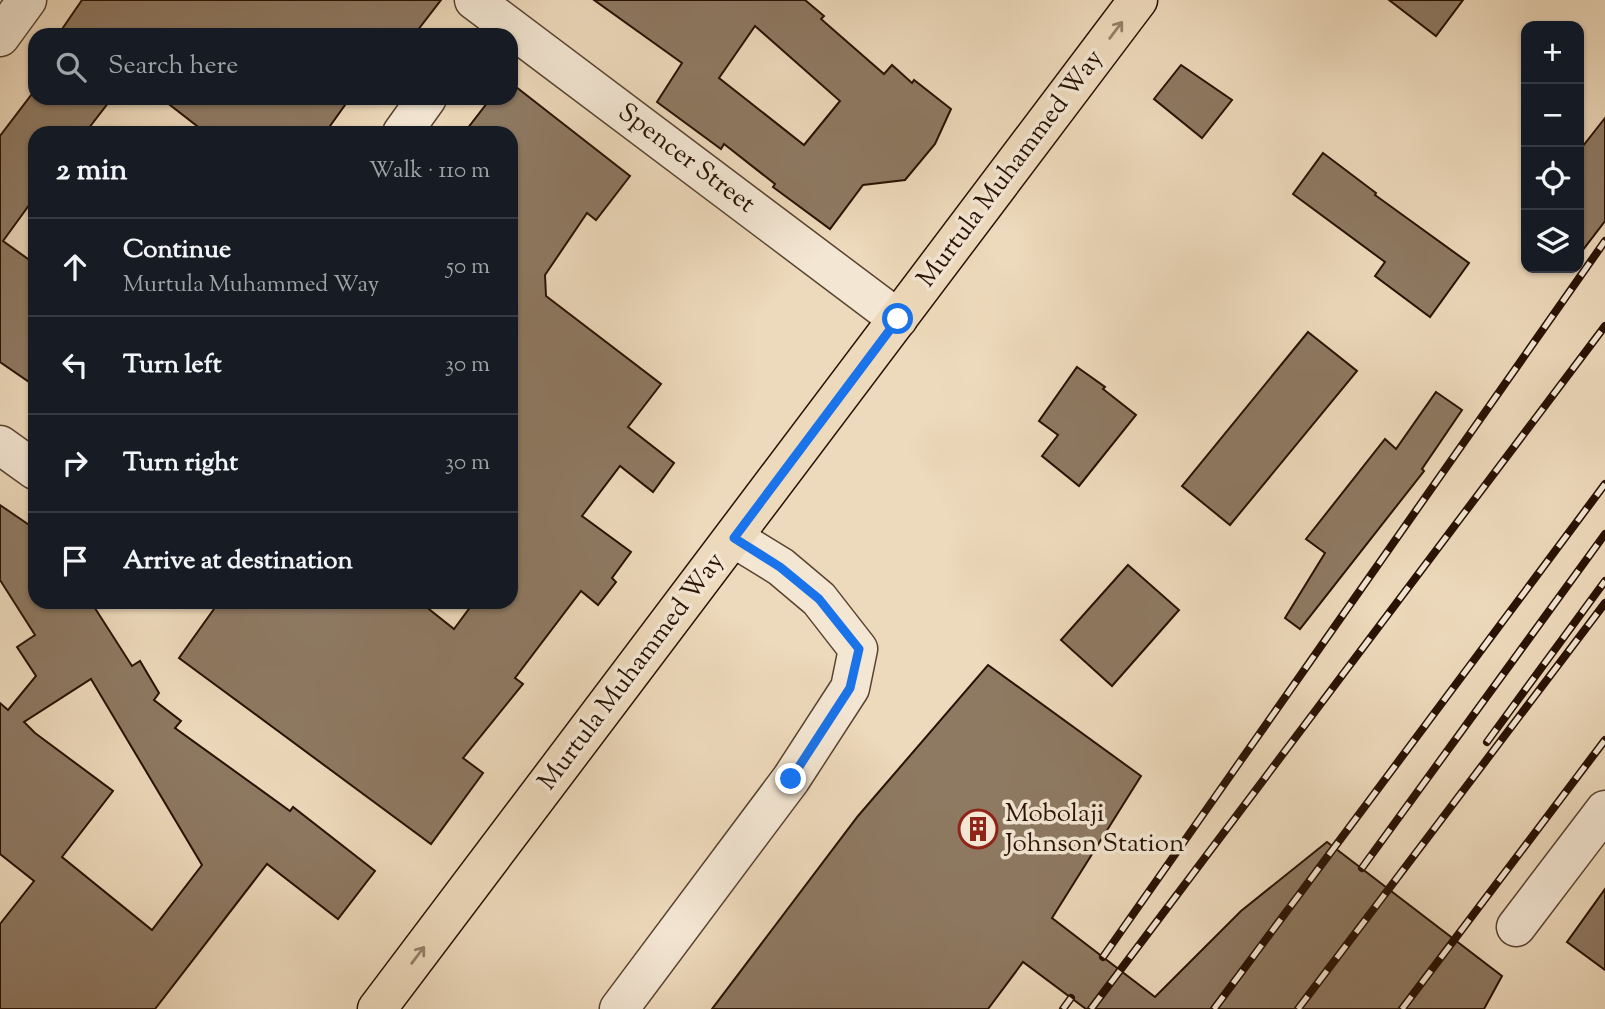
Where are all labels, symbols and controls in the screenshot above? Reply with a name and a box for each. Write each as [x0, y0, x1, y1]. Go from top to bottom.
one-way arrow [1109, 21, 1123, 40]
map controls [1521, 21, 1584, 273]
button: + [1521, 21, 1584, 84]
search box [28, 28, 518, 105]
street label: Murtula Muhammed Way [909, 42, 1113, 296]
icon: search [52, 48, 90, 86]
text: Search here [108, 48, 238, 85]
button: − [1521, 84, 1584, 147]
street label: Spencer Street [610, 95, 762, 223]
button: locate [1521, 147, 1584, 210]
text: 2 min [56, 150, 128, 193]
text: Walk · 110 m [369, 155, 490, 188]
button: layers [1521, 210, 1584, 273]
text: Continue [123, 232, 231, 269]
icon: ahead [56, 248, 94, 286]
text: 50 m [446, 251, 490, 284]
text: Murtula Muhammed Way [123, 269, 379, 302]
route start [882, 303, 913, 334]
icon: left [56, 346, 94, 384]
text: Turn left [123, 347, 222, 384]
text: 30 m [445, 349, 490, 382]
icon: right [56, 444, 94, 482]
text: Turn right [123, 445, 238, 482]
text: 30 m [445, 447, 490, 480]
icon: arrive [56, 542, 94, 580]
text: Arrive at destination [123, 543, 353, 580]
street label: Murtula Muhammed Way [530, 545, 734, 799]
route end [775, 763, 806, 794]
place label: Mobolaji Johnson Station [1003, 796, 1184, 863]
building icon: Mobolaji Johnson Station [957, 808, 999, 850]
one-way arrow [410, 945, 425, 964]

